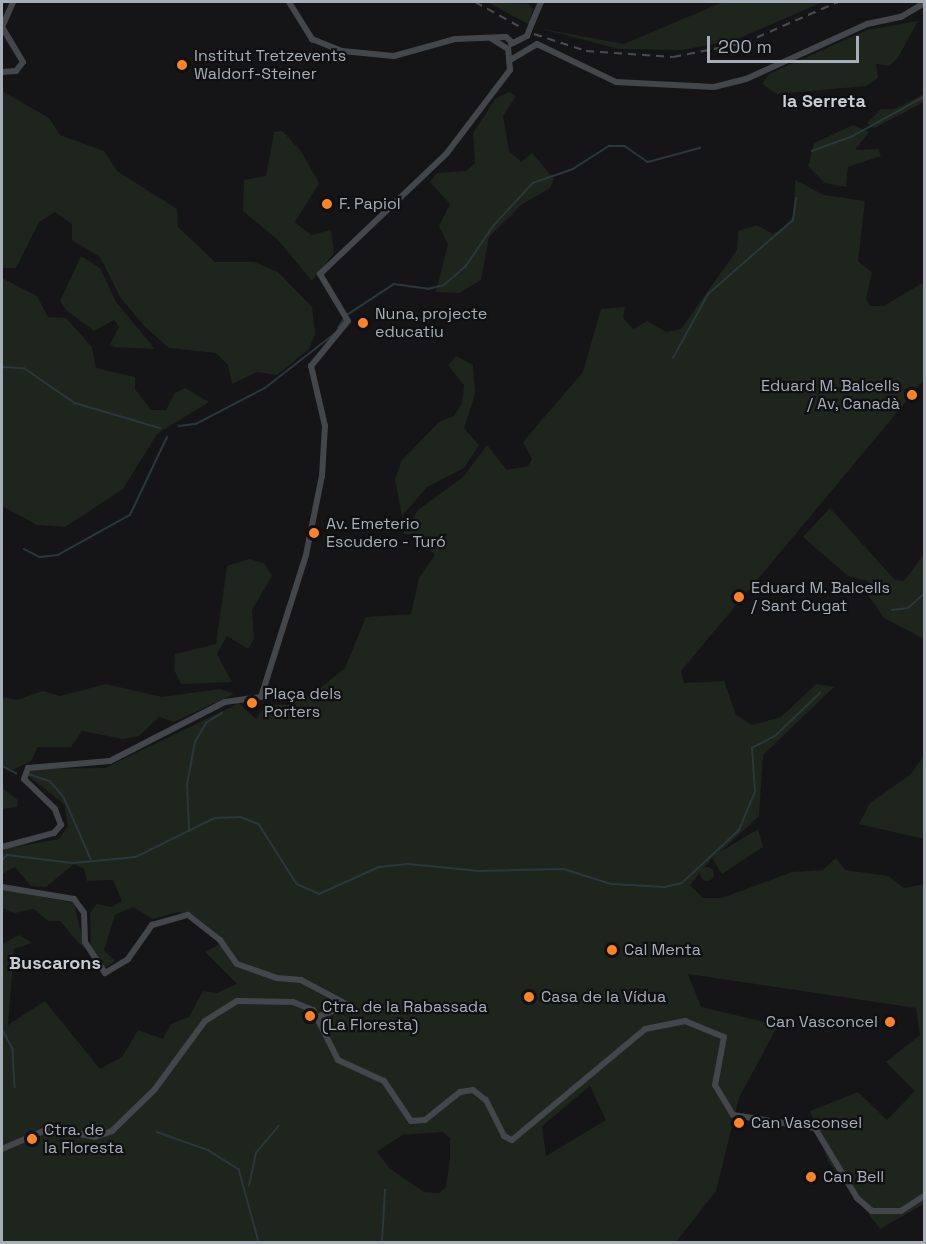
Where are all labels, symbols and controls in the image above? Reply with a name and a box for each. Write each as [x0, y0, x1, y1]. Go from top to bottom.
scale bar [710, 24, 862, 62]
text: 200 m [718, 35, 772, 58]
place label: Institut Tretzevents Waldorf-Steiner [194, 46, 347, 84]
marker: Institut Tretzevents Waldorf-Steiner [175, 58, 189, 72]
district label: la Serreta [782, 90, 866, 112]
place label: F. Papiol [339, 194, 401, 214]
marker: F. Papiol [320, 197, 334, 211]
place label: Nuna, projecte educatiu [375, 304, 488, 342]
marker: Nuna, projecte educatiu [356, 316, 370, 330]
place label: Eduard M. Balcells / Av, Canadà [761, 376, 900, 414]
marker: Eduard M. Balcells / Av, Canadà [905, 388, 919, 402]
place label: Av. Emeterio Escudero - Turó [326, 514, 447, 552]
marker: Av. Emeterio Escudero - Turó [307, 526, 321, 540]
place label: Eduard M. Balcells / Sant Cugat [751, 578, 890, 616]
marker: Eduard M. Balcells / Sant Cugat [732, 590, 746, 604]
place label: Plaça dels Porters [264, 684, 342, 722]
marker: Plaça dels Porters [245, 696, 259, 710]
place label: Cal Menta [624, 940, 701, 960]
marker: Cal Menta [605, 943, 619, 957]
district label: Buscarons [9, 952, 101, 974]
place label: Casa de la Vídua [541, 987, 666, 1007]
marker: Casa de la Vídua [522, 990, 536, 1004]
place label: Ctra. de la Rabassada (La Floresta) [322, 997, 488, 1035]
marker: Ctra. de la Rabassada (La Floresta) [303, 1009, 317, 1023]
place label: Can Vasconcel [765, 1012, 878, 1032]
marker: Can Vasconcel [883, 1015, 897, 1029]
place label: Can Vasconsel [751, 1113, 862, 1133]
marker: Can Vasconsel [732, 1116, 746, 1130]
place label: Ctra. de la Floresta [44, 1120, 124, 1158]
marker: Ctra. de la Floresta [25, 1132, 39, 1146]
place label: Can Bell [823, 1167, 884, 1187]
marker: Can Bell [804, 1170, 818, 1184]

